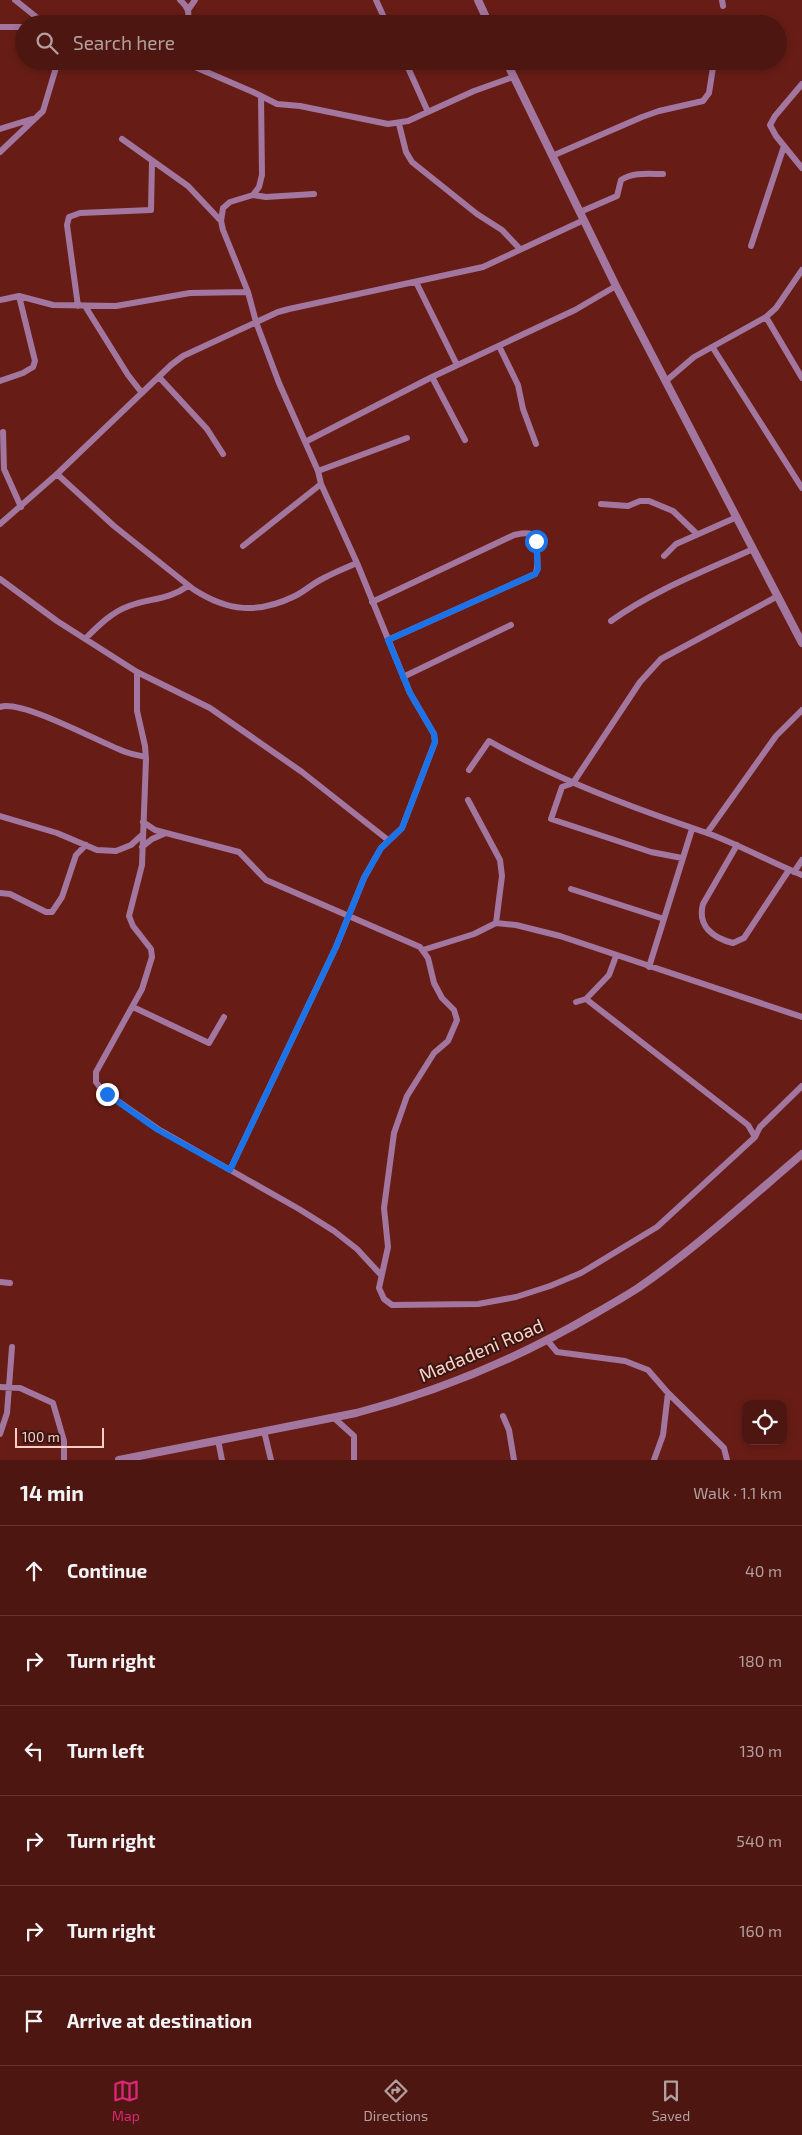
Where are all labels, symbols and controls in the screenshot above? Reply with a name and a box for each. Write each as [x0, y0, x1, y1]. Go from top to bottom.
search box [15, 15, 787, 70]
icon: search [33, 29, 61, 57]
text: Search here [73, 31, 175, 54]
route start [525, 530, 548, 553]
route end [96, 1083, 119, 1106]
street label: Madadeni Road [415, 1313, 547, 1386]
map controls [742, 1400, 787, 1445]
button: locate [742, 1400, 787, 1445]
scale bar [15, 1425, 104, 1448]
text: 100 m [22, 1428, 60, 1445]
text: 14 min [20, 1480, 84, 1505]
text: Walk · 1.1 km [693, 1483, 782, 1502]
icon: ahead [20, 1557, 48, 1585]
text: Continue [67, 1559, 147, 1582]
text: 40 m [745, 1561, 782, 1580]
icon: right [20, 1647, 48, 1675]
text: Turn right [67, 1649, 155, 1672]
text: 180 m [739, 1651, 782, 1670]
icon: left [20, 1737, 48, 1765]
text: Turn left [67, 1739, 144, 1762]
text: 130 m [740, 1741, 782, 1760]
icon: right [20, 1827, 48, 1855]
text: Turn right [67, 1829, 155, 1852]
text: 540 m [736, 1831, 782, 1850]
icon: right [20, 1917, 48, 1945]
text: Turn right [67, 1919, 155, 1942]
text: 160 m [739, 1921, 782, 1940]
icon: arrive [20, 2007, 48, 2035]
text: Arrive at destination [67, 2009, 252, 2032]
tab: Map [112, 2077, 140, 2124]
tab: Directions [364, 2077, 428, 2124]
tab: Saved [652, 2077, 690, 2124]

